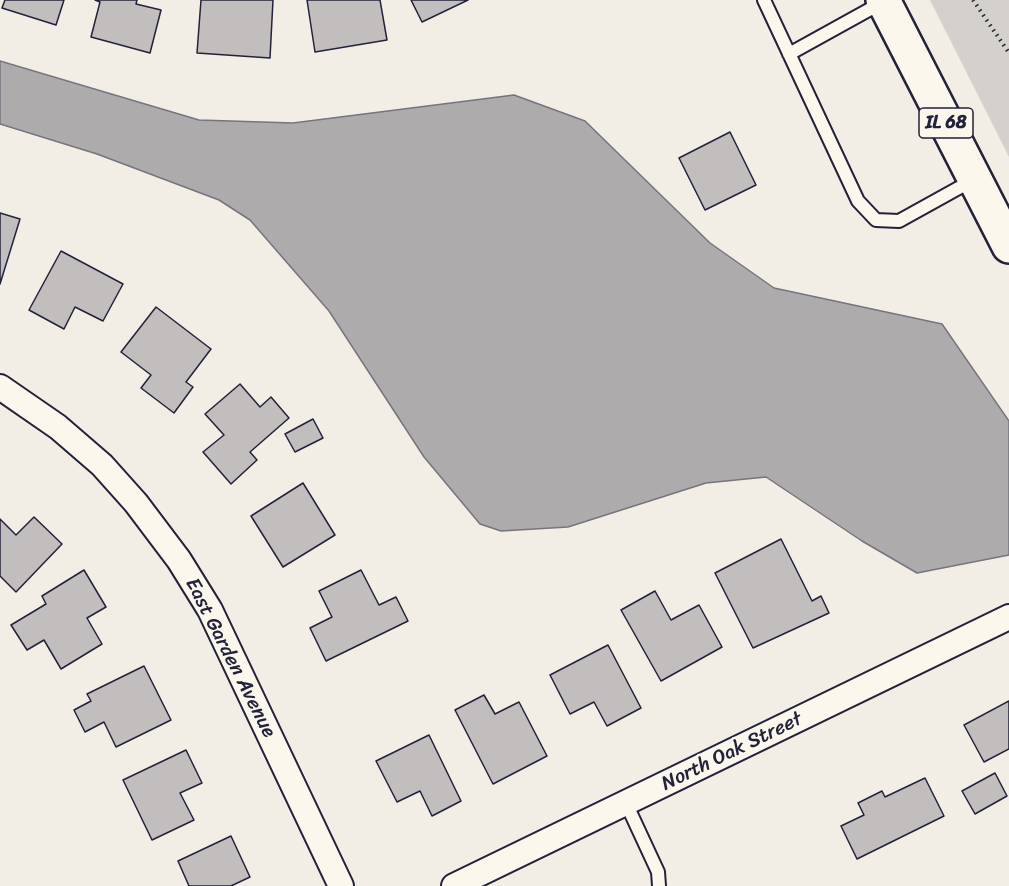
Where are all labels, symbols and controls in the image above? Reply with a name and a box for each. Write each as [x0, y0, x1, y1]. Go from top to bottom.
road number: IL 68 [919, 108, 973, 138]
street label: East Garden Avenue [179, 574, 281, 742]
street label: North Oak Street [658, 708, 806, 796]

